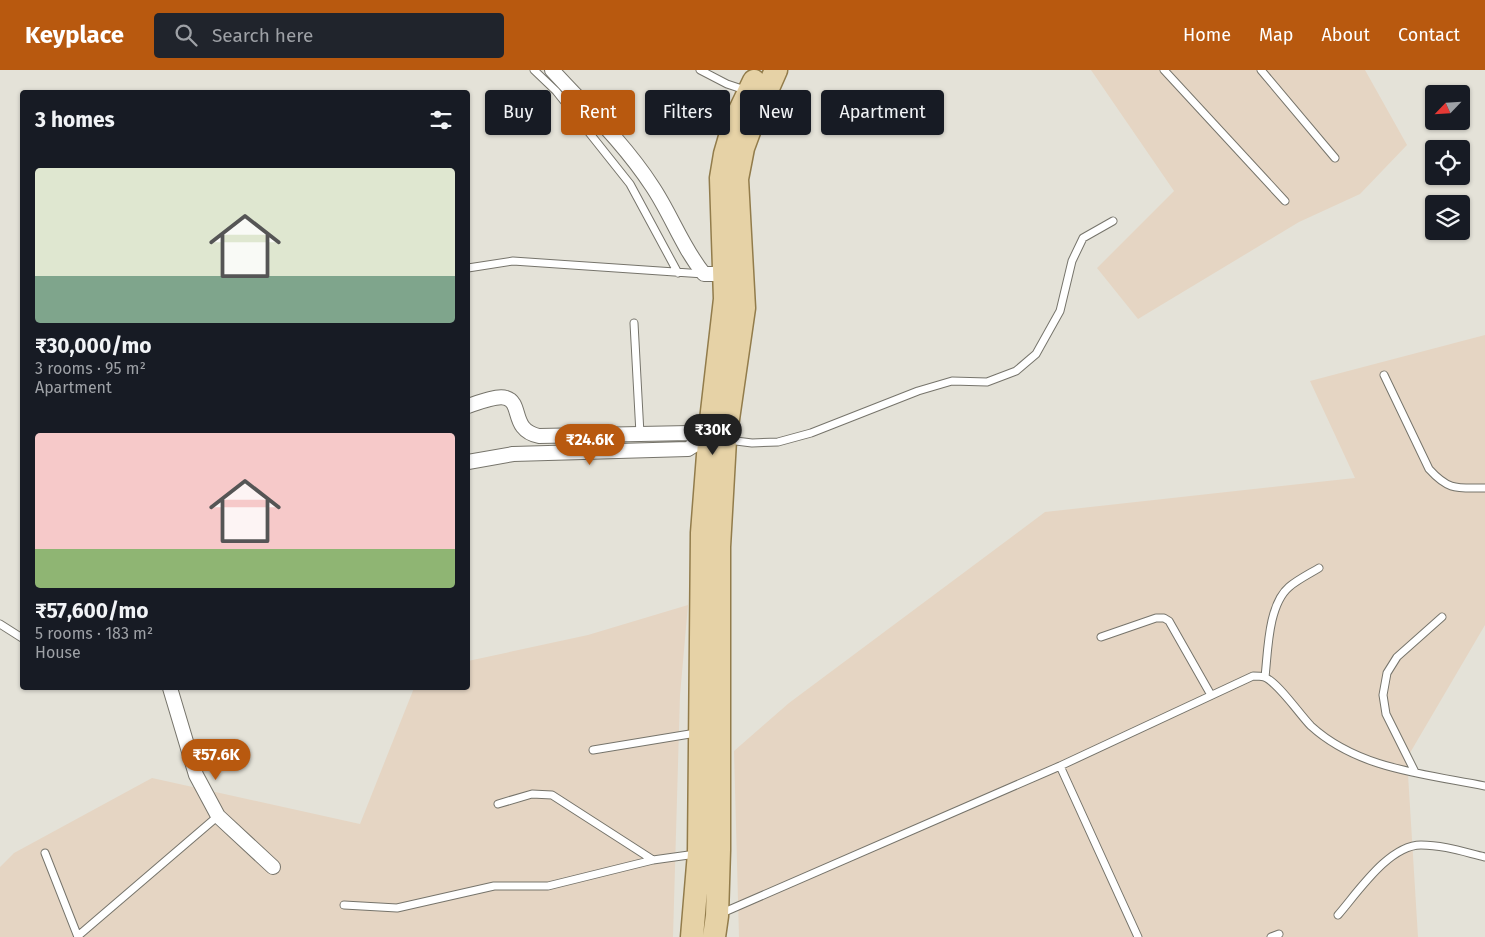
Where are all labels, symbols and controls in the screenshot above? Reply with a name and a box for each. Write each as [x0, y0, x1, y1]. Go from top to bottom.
search box [154, 13, 504, 58]
text: Keyplace [25, 21, 124, 49]
icon: search [172, 21, 200, 49]
text: Search here [212, 24, 313, 47]
text: Home [1183, 24, 1231, 46]
text: Map [1259, 24, 1293, 46]
text: About [1321, 24, 1370, 46]
text: Contact [1398, 24, 1460, 46]
north arrow [1425, 85, 1470, 130]
map controls [1425, 85, 1470, 240]
chip: Buy [485, 90, 551, 135]
chip: Rent [561, 90, 635, 135]
chip: Filters [645, 90, 730, 135]
chip: New [740, 90, 811, 135]
chip: Apartment [821, 90, 944, 135]
icon: filters [427, 106, 455, 134]
text: 3 homes [35, 107, 115, 133]
button: locate [1425, 140, 1470, 185]
button: layers [1425, 195, 1470, 240]
icon: home [200, 201, 290, 291]
text: ₹30,000/mo [35, 333, 152, 359]
text: 3 rooms · 95 m² [35, 359, 146, 378]
text: Apartment [35, 378, 112, 397]
pin: ₹30K [683, 414, 743, 456]
text: ₹30K [695, 420, 731, 439]
pin: ₹24.6K [549, 424, 631, 466]
text: ₹24.6K [566, 430, 614, 449]
icon: home [200, 466, 290, 556]
text: ₹57,600/mo [35, 598, 148, 624]
text: 5 rooms · 183 m² [35, 624, 153, 643]
text: House [35, 643, 81, 662]
pin: ₹57.6K [175, 738, 257, 781]
text: ₹57.6K [192, 745, 240, 764]

